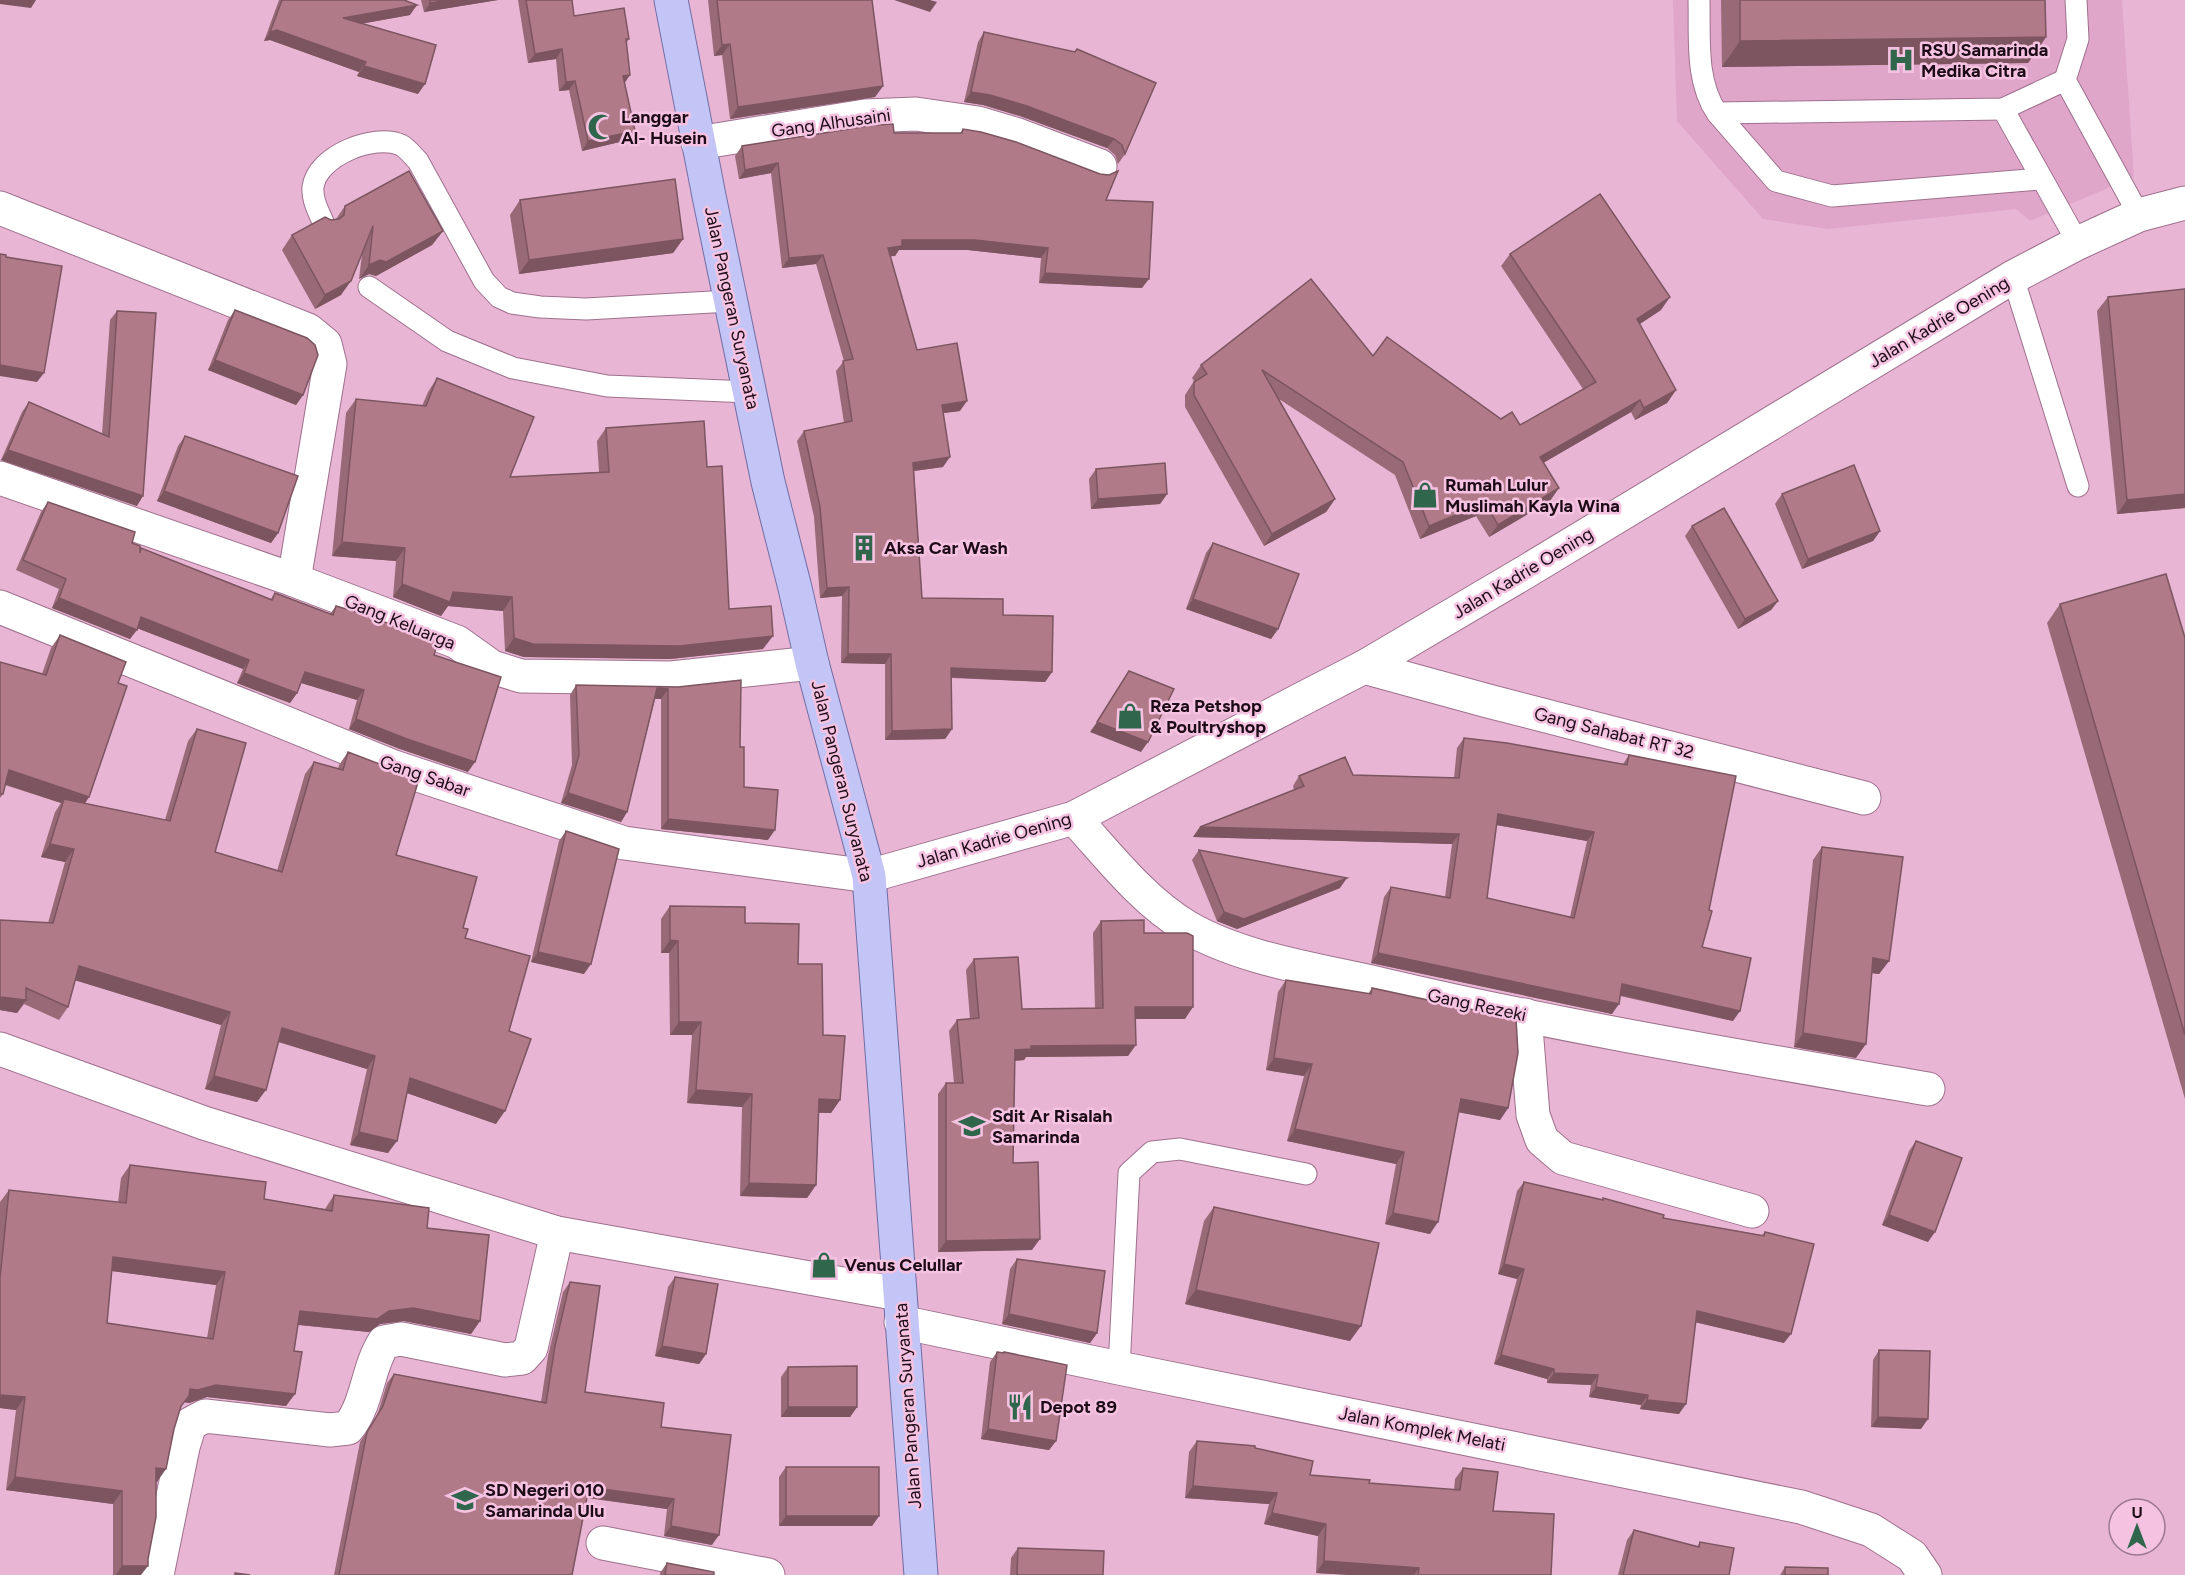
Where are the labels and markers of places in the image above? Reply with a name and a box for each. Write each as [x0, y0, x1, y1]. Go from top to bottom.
place label: RSU Samarinda Medika Citra [1921, 39, 2048, 82]
hospital icon: RSU Samarinda Medika Citra [1886, 45, 1916, 75]
place label: Langgar Al- Husein [621, 106, 707, 149]
mosque icon: Langgar Al- Husein [586, 112, 616, 142]
place label: Rumah Lulur Muslimah Kayla Wina [1445, 474, 1620, 517]
shop icon: Rumah Lulur Muslimah Kayla Wina [1410, 480, 1440, 510]
building icon: Aksa Car Wash [849, 533, 879, 563]
place label: Aksa Car Wash [884, 537, 1008, 559]
place label: Reza Petshop & Poultryshop [1150, 695, 1266, 738]
shop icon: Reza Petshop & Poultryshop [1115, 701, 1145, 731]
place label: Sdit Ar Risalah Samarinda [992, 1105, 1112, 1148]
school or university icon: Sdit Ar Risalah Samarinda [957, 1111, 987, 1141]
shop icon: Venus Celullar [809, 1250, 839, 1280]
place label: Venus Celullar [844, 1254, 962, 1276]
restaurant icon: Depot 89 [1005, 1392, 1035, 1422]
place label: Depot 89 [1040, 1396, 1117, 1418]
place label: SD Negeri 010 Samarinda Ulu [485, 1479, 605, 1522]
school or university icon: SD Negeri 010 Samarinda Ulu [450, 1485, 480, 1515]

